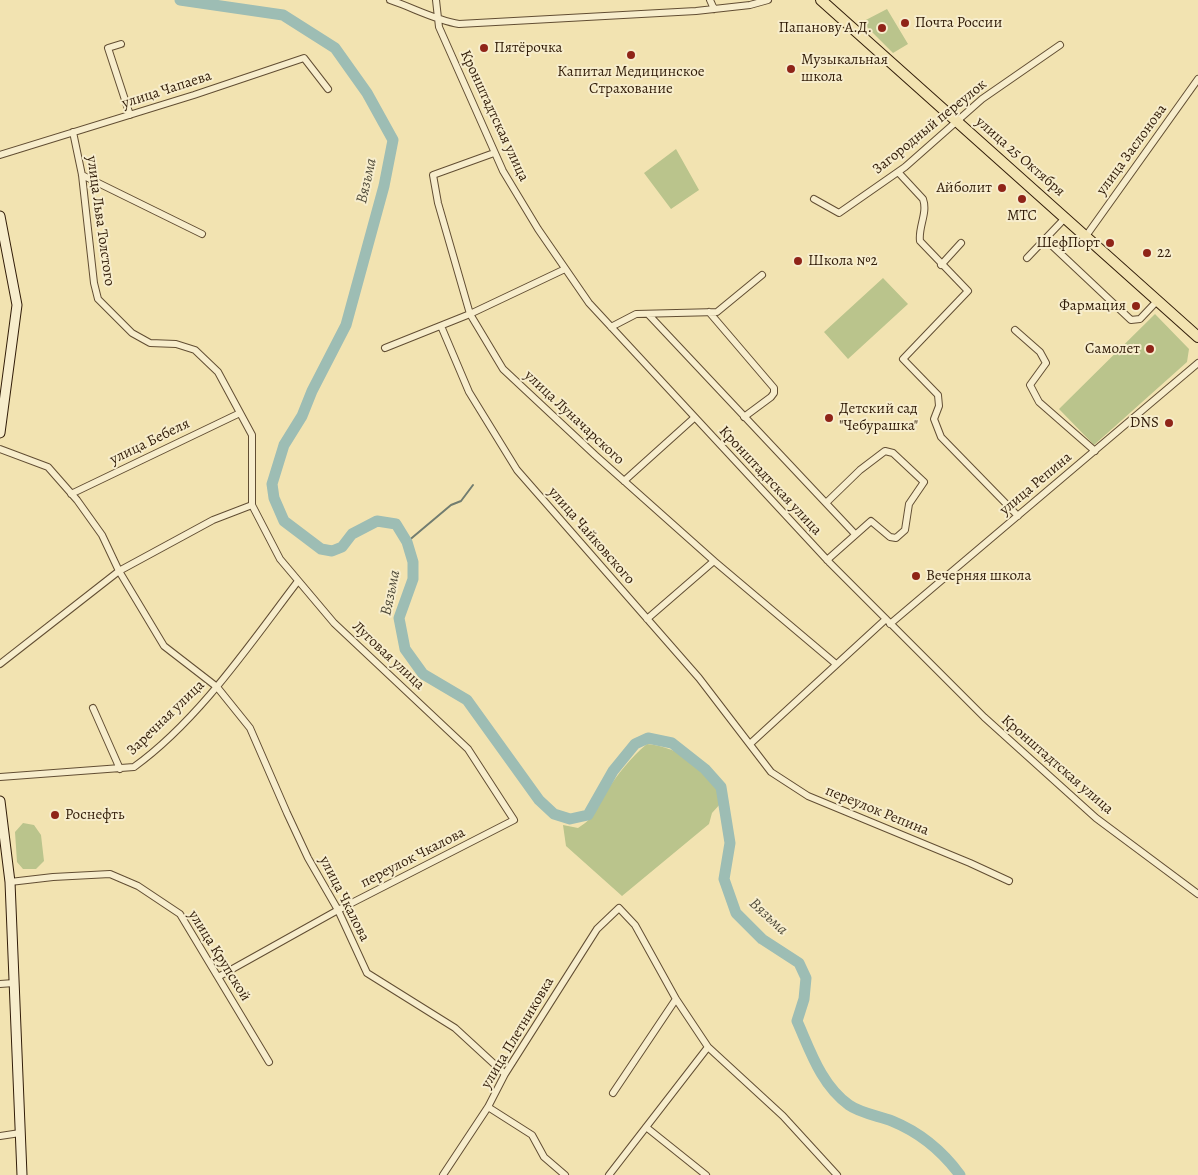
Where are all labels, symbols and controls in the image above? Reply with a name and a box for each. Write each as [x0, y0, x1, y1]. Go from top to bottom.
place label: Почта России [915, 14, 1002, 32]
marker: Почта России [899, 17, 911, 29]
place label: Папанову А.Д. [779, 19, 872, 37]
marker: Папанову А.Д. [876, 22, 888, 34]
place label: Пятёрочка [494, 39, 562, 57]
marker: Пятёрочка [478, 42, 490, 54]
street label: Кронштадтская улица [456, 48, 532, 184]
marker: Капитал Медицинское Страхование [625, 49, 637, 61]
place label: Музыкальная школа [801, 51, 888, 86]
place label: Капитал Медицинское Страхование [557, 63, 705, 98]
marker: Музыкальная школа [785, 63, 797, 75]
street label: улица Чапаева [120, 67, 214, 113]
street label: Загородный переулок [869, 75, 991, 179]
street label: улица Заслонова [1093, 101, 1171, 199]
street label: улица 25 Октября [972, 113, 1068, 201]
street label: улица Льва Толстого [82, 155, 118, 287]
water label: Вязьма [352, 156, 382, 206]
place label: Айболит [936, 179, 992, 197]
marker: Айболит [996, 182, 1008, 194]
marker: МТС [1016, 193, 1028, 205]
place label: МТС [1007, 207, 1037, 225]
place label: ШефПорт [1036, 234, 1100, 252]
marker: ШефПорт [1104, 237, 1116, 249]
place label: 22 [1157, 244, 1171, 262]
marker: 22 [1141, 247, 1153, 259]
place label: Школа №2 [808, 252, 878, 270]
marker: Школа №2 [792, 255, 804, 267]
place label: Фармация [1059, 297, 1126, 315]
marker: Фармация [1130, 300, 1142, 312]
place label: Самолет [1085, 340, 1140, 358]
marker: Самолет [1144, 343, 1156, 355]
street label: улица Луначарского [520, 367, 628, 469]
place label: Детский сад "Чебурашка" [839, 400, 918, 435]
marker: Детский сад "Чебурашка" [823, 412, 835, 424]
place label: DNS [1130, 414, 1159, 432]
street label: улица Бебеля [107, 415, 193, 469]
marker: DNS [1163, 417, 1175, 429]
street label: Кронштадтская улица [715, 423, 825, 539]
street label: улица Репина [996, 449, 1076, 519]
street label: улица Чайковского [544, 484, 638, 588]
place label: Вечерняя школа [926, 567, 1031, 585]
water label: Вязьма [377, 568, 405, 618]
marker: Вечерняя школа [910, 570, 922, 582]
street label: Луговая улица [348, 618, 428, 694]
street label: Заречная улица [123, 676, 209, 760]
street label: Кронштадтская улица [997, 711, 1117, 819]
street label: переулок Репина [823, 782, 931, 840]
place label: Роснефть [65, 806, 125, 824]
marker: Роснефть [49, 809, 61, 821]
street label: переулок Чкалова [358, 824, 468, 892]
street label: улица Чкалова [315, 853, 373, 945]
water label: Вязьма [745, 894, 791, 940]
street label: улица Крупской [184, 907, 254, 1005]
street label: улица Плетниковка [478, 974, 558, 1092]

